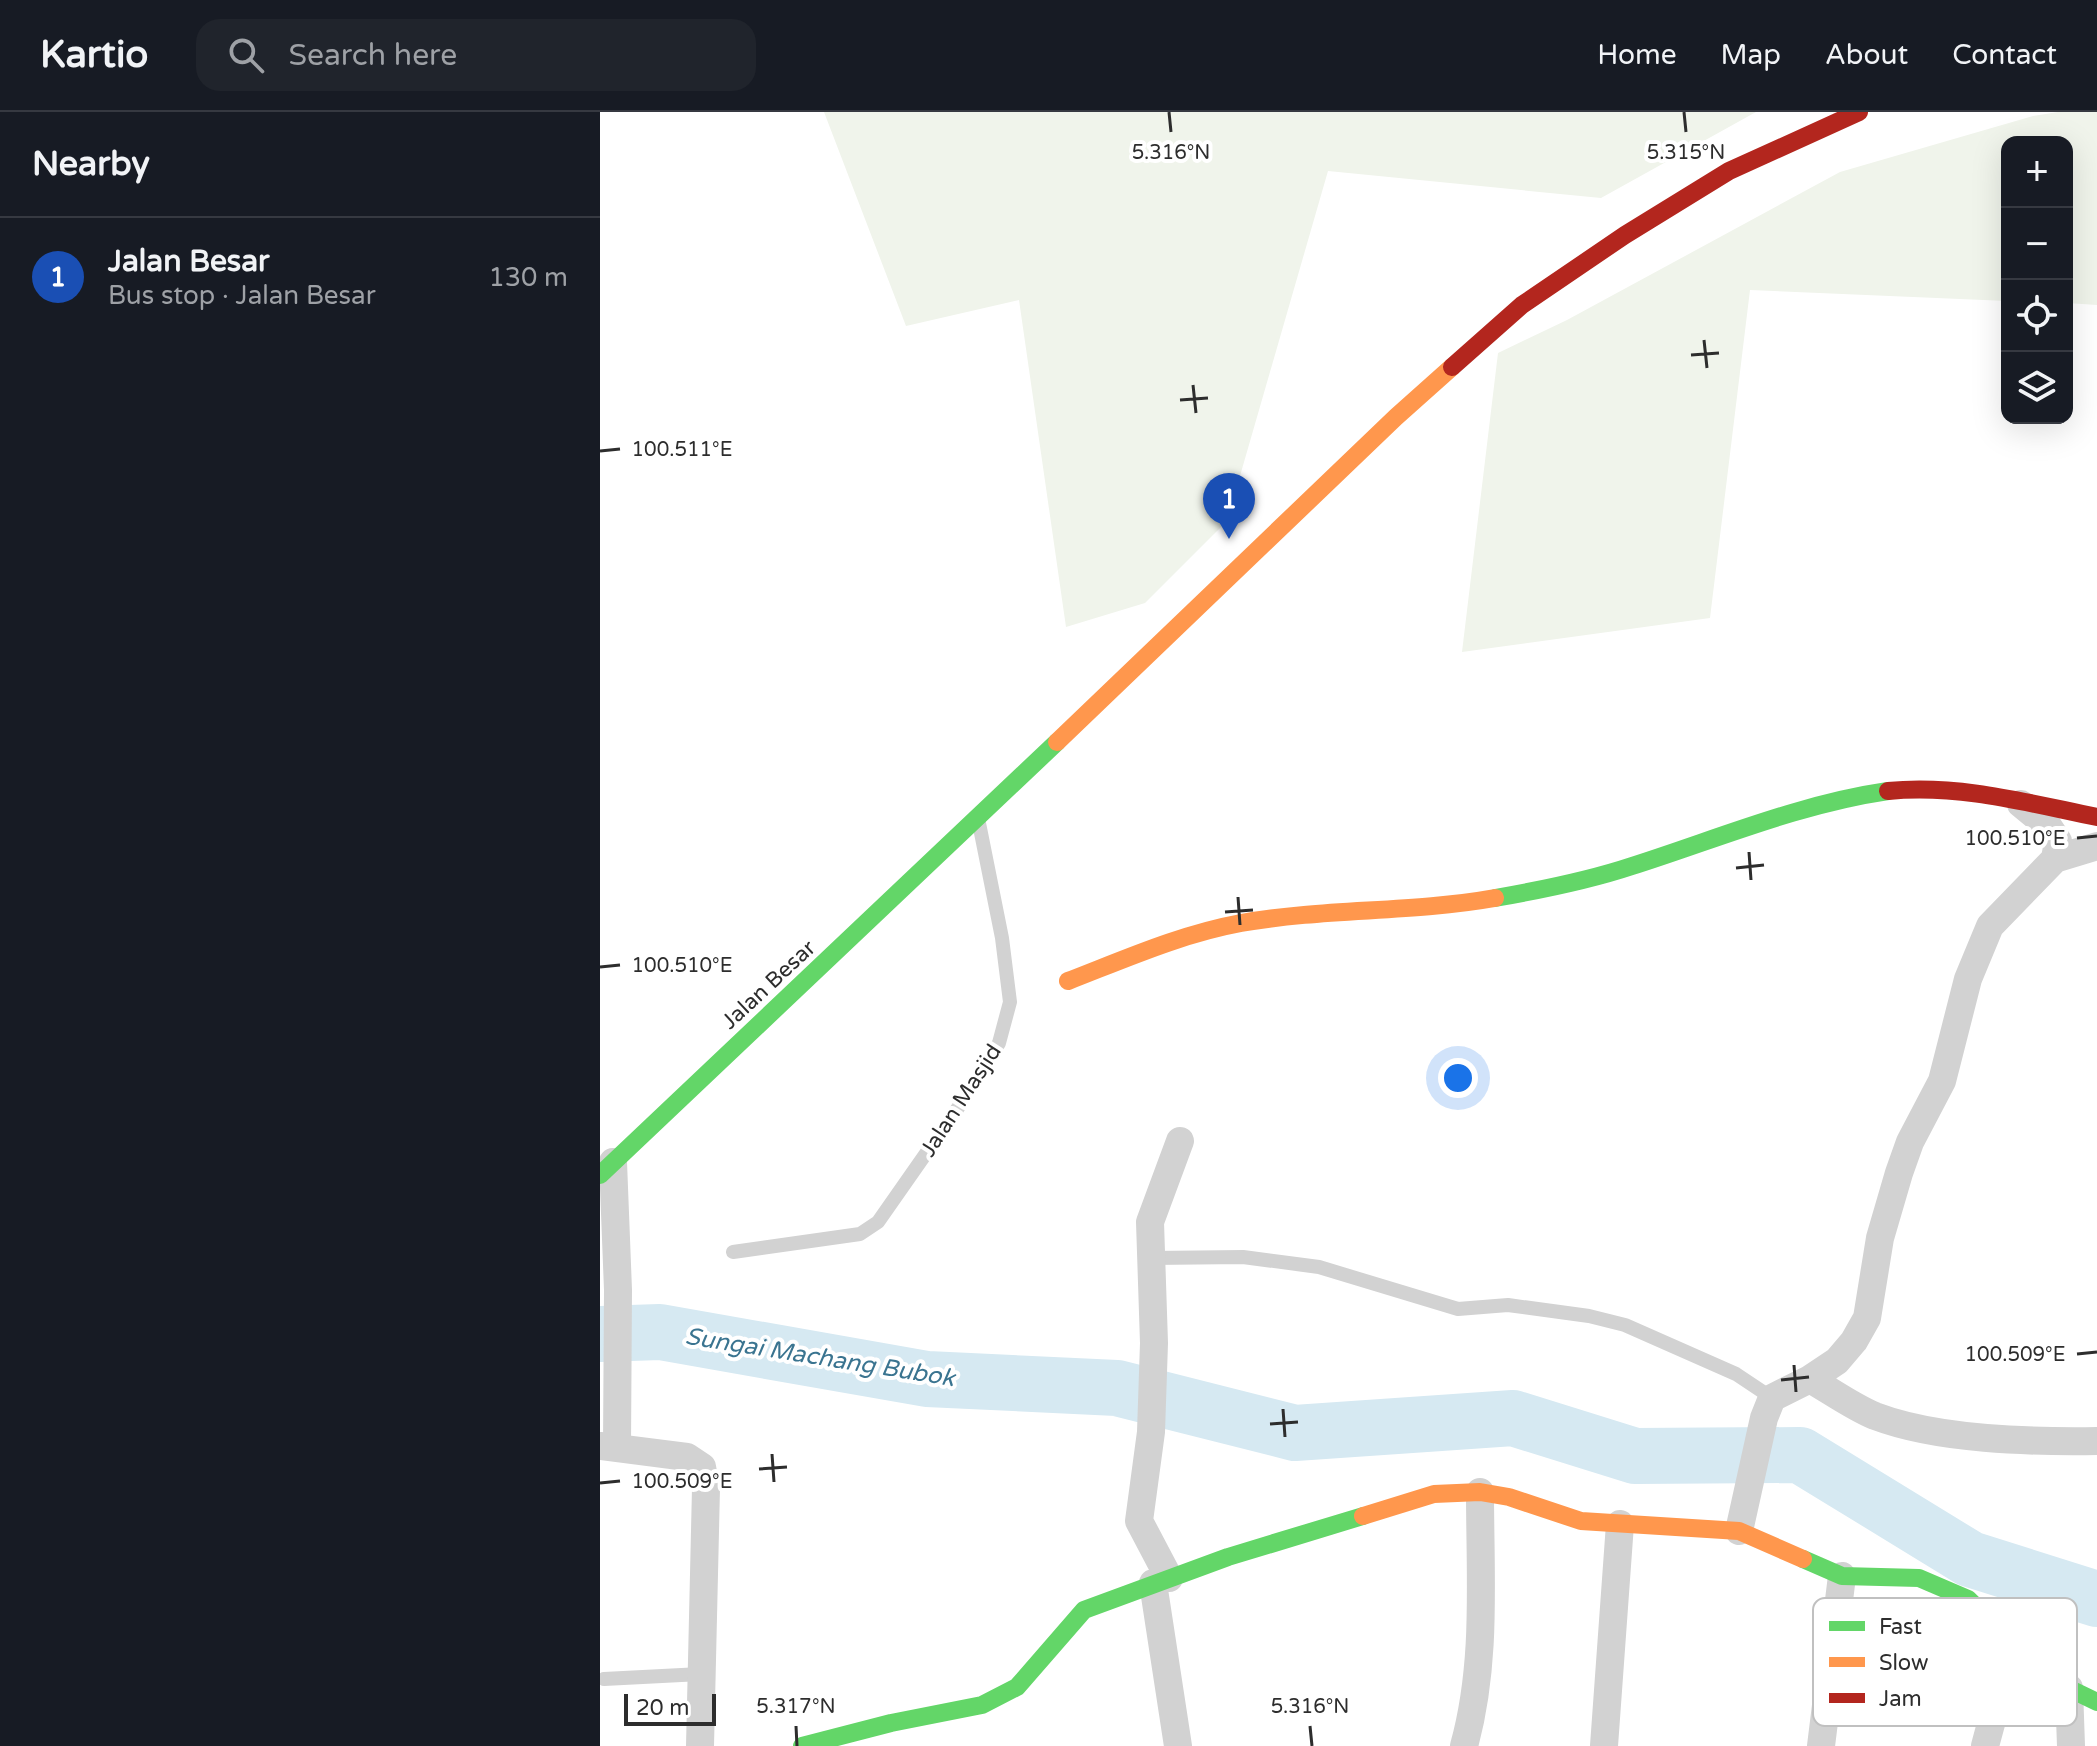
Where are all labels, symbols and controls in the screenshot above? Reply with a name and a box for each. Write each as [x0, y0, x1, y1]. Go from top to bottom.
search box [196, 19, 756, 91]
text: Kartio [40, 32, 148, 78]
icon: search [224, 33, 268, 77]
text: Search here [288, 37, 457, 74]
text: Home [1597, 38, 1677, 72]
text: Map [1721, 38, 1781, 72]
text: About [1825, 38, 1908, 72]
text: Contact [1952, 38, 2057, 72]
map controls [2001, 136, 2073, 424]
button: + [2001, 136, 2073, 208]
text: 5.316°N [1132, 141, 1210, 165]
text: 5.315°N [1647, 141, 1725, 165]
text: Nearby [32, 144, 150, 185]
button: − [2001, 208, 2073, 280]
text: Jalan Besar [108, 243, 270, 280]
text: 1 [50, 262, 66, 293]
text: 130 m [488, 262, 568, 293]
text: Bus stop · Jalan Besar [108, 280, 376, 311]
button: locate [2001, 280, 2073, 352]
button: layers [2001, 352, 2073, 424]
text: 100.511°E [632, 438, 732, 462]
pin: 1 [1203, 473, 1255, 539]
text: 100.510°E [1965, 827, 2065, 851]
street label: Jalan Besar [716, 934, 821, 1035]
text: 100.510°E [632, 954, 732, 978]
street label: Jalan Masjid [915, 1039, 1007, 1162]
your location [1438, 1058, 1478, 1098]
water label: Sungai Machang Bubok [683, 1322, 958, 1393]
text: 100.509°E [1965, 1343, 2065, 1367]
text: 100.509°E [632, 1470, 732, 1494]
legend [1813, 1598, 2077, 1726]
text: Fast [1879, 1614, 1922, 1640]
text: Slow [1879, 1650, 1929, 1676]
text: Jam [1879, 1686, 1922, 1712]
scale bar [624, 1690, 716, 1726]
text: 20 m [636, 1695, 690, 1721]
text: 5.317°N [756, 1695, 836, 1719]
text: 5.316°N [1271, 1695, 1349, 1719]

